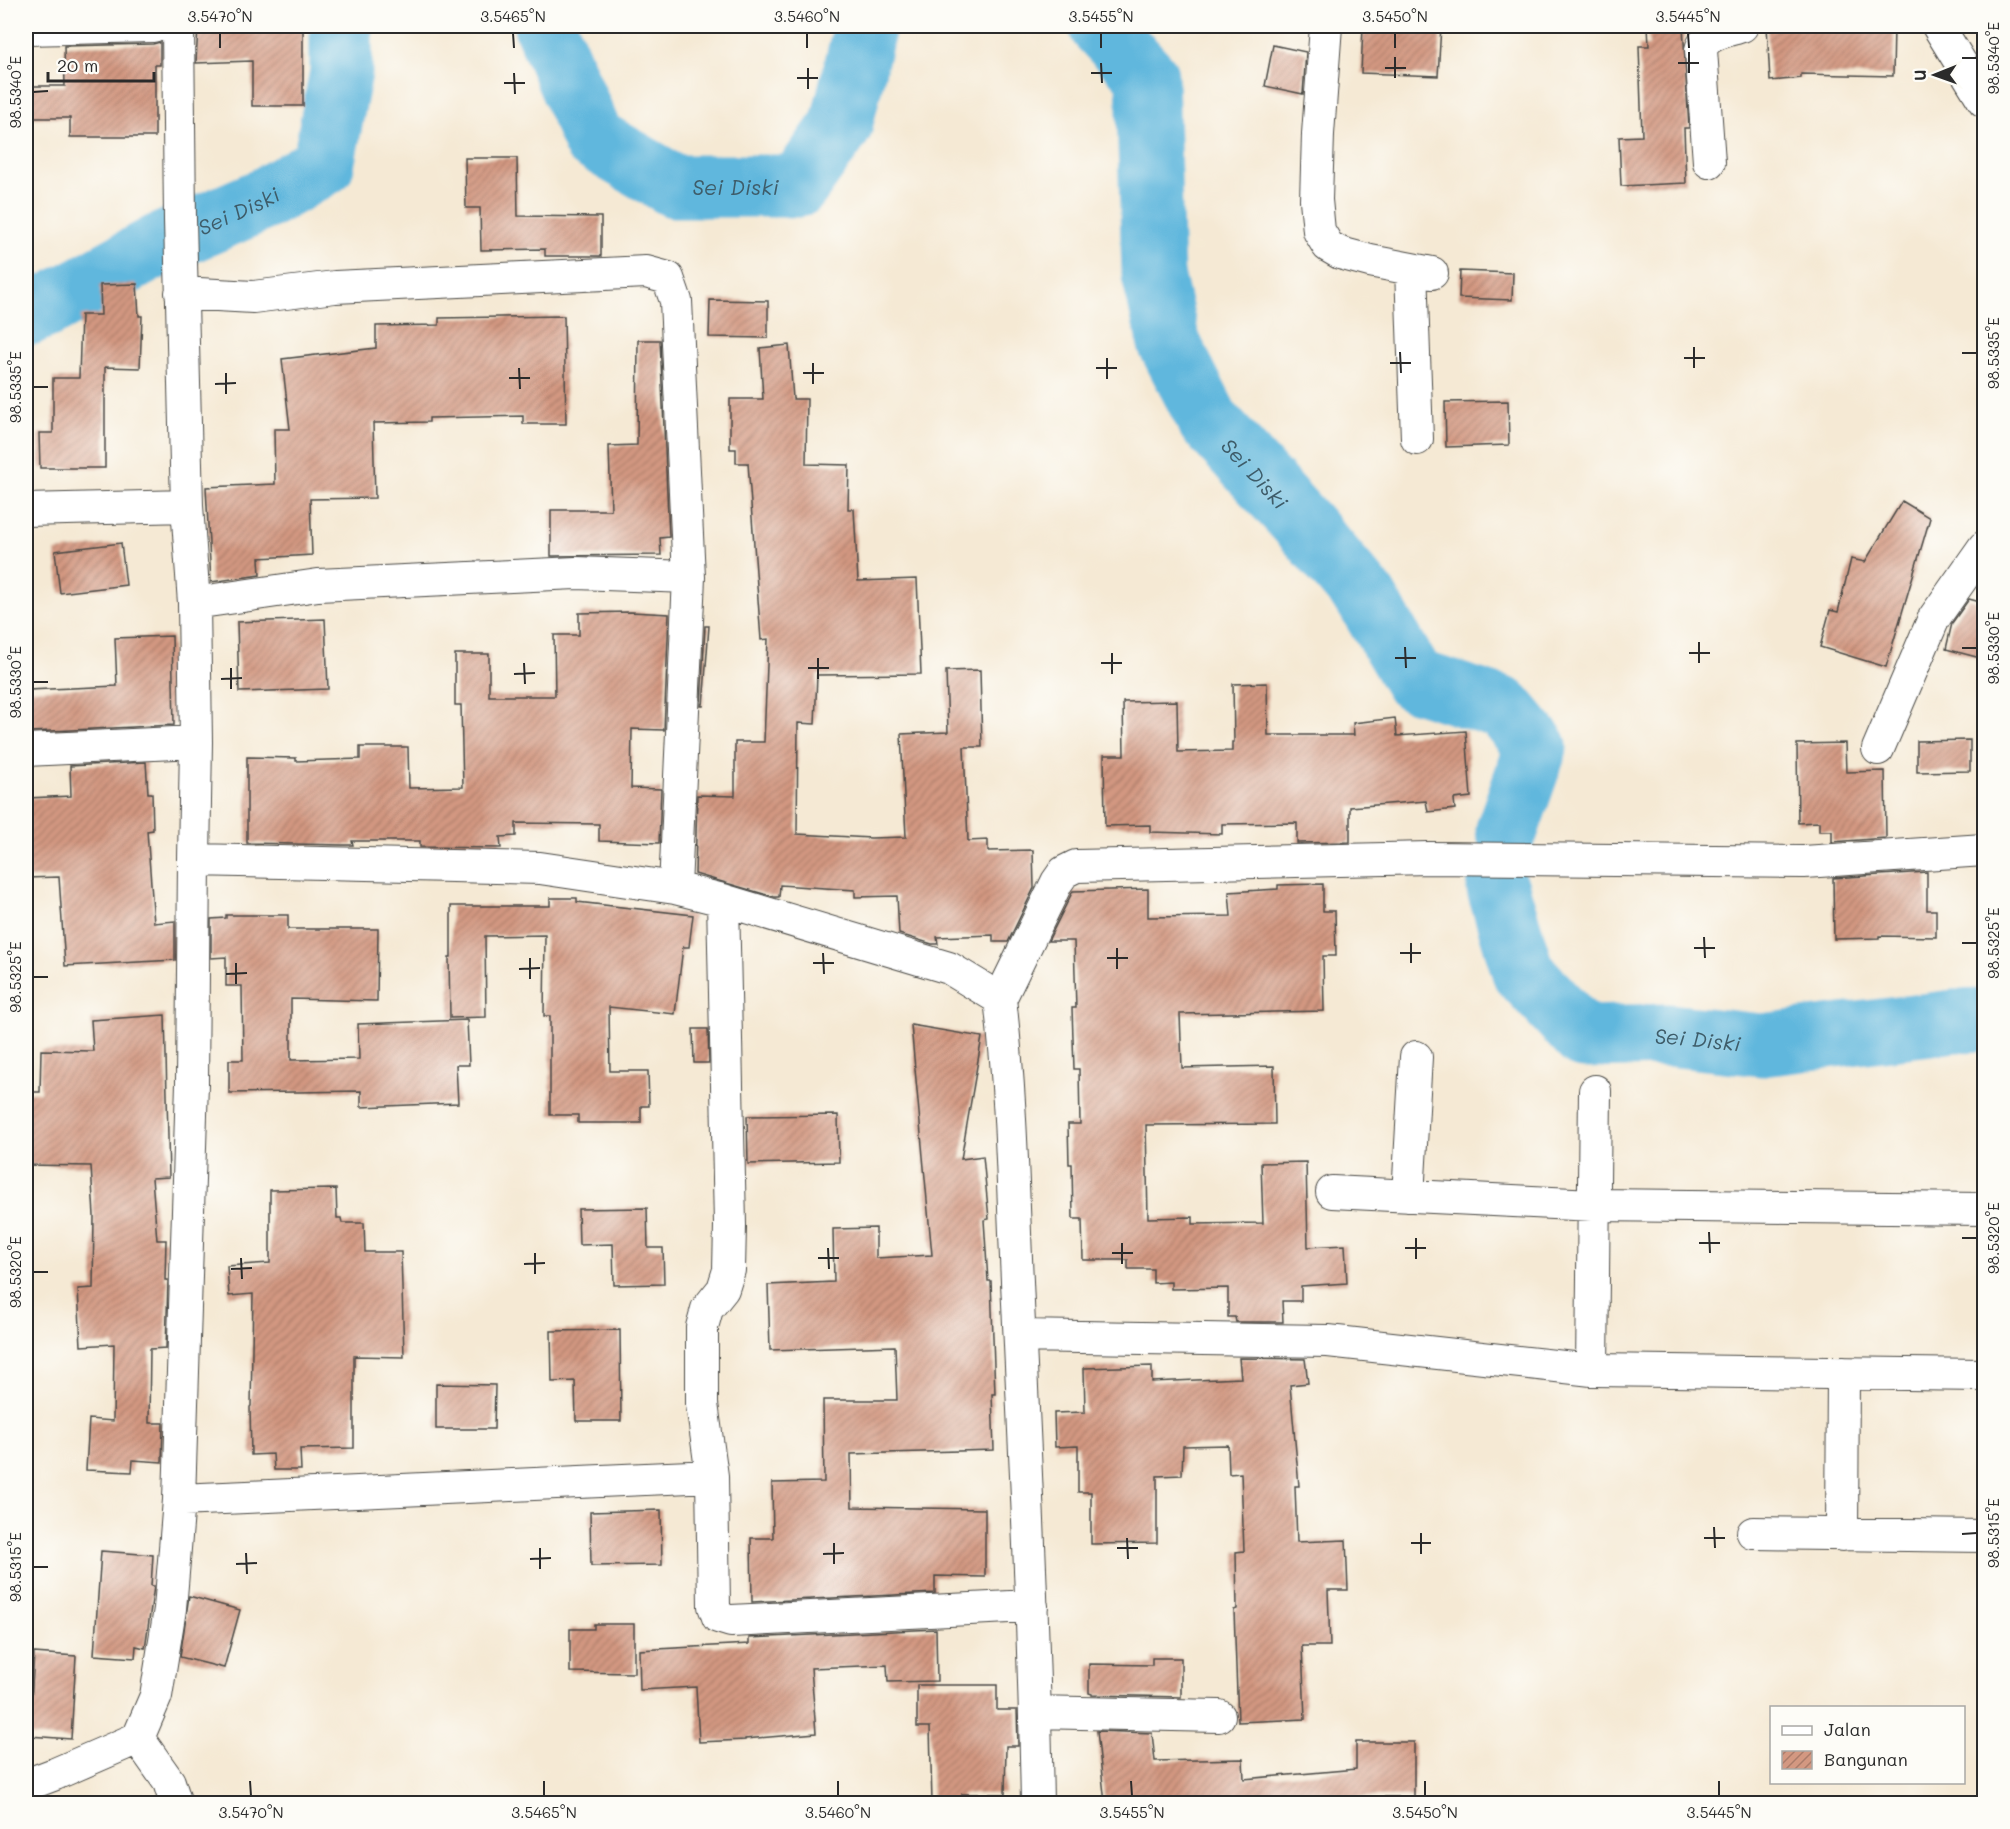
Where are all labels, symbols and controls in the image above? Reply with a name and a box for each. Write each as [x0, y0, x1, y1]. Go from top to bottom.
text: 3.5470°N [187, 6, 253, 26]
text: 3.5465°N [480, 6, 546, 26]
text: 3.5460°N [774, 6, 840, 26]
text: 3.5455°N [1068, 6, 1134, 26]
text: 3.5450°N [1362, 6, 1428, 26]
text: 3.5445°N [1655, 6, 1721, 26]
text: 98.5340°E [1983, 21, 2003, 94]
scale bar [48, 45, 154, 83]
north arrow [1905, 45, 1965, 105]
text: 20 m [57, 53, 98, 77]
text: 98.5340°E [5, 55, 25, 128]
text: U [1909, 69, 1930, 81]
water label: Sei Diski [692, 173, 779, 200]
water label: Sei Diski [193, 179, 284, 240]
text: 98.5335°E [1983, 317, 2003, 389]
text: 98.5335°E [5, 351, 25, 423]
water label: Sei Diski [1216, 432, 1295, 514]
text: 98.5330°E [1983, 611, 2003, 684]
text: 98.5330°E [5, 645, 25, 718]
text: 98.5325°E [1983, 907, 2003, 979]
text: 98.5325°E [5, 941, 25, 1013]
water label: Sei Diski [1654, 1021, 1743, 1056]
text: 98.5320°E [1983, 1202, 2003, 1274]
text: 98.5320°E [5, 1236, 25, 1308]
text: 98.5315°E [1983, 1498, 2003, 1568]
text: 98.5315°E [5, 1532, 25, 1602]
legend [1770, 1706, 1965, 1784]
text: Jalan [1824, 1717, 1871, 1741]
text: Bangunan [1824, 1747, 1908, 1771]
text: 3.5470°N [218, 1802, 284, 1822]
text: 3.5465°N [511, 1802, 577, 1822]
text: 3.5460°N [805, 1802, 871, 1822]
text: 3.5455°N [1099, 1802, 1165, 1822]
text: 3.5450°N [1392, 1802, 1458, 1822]
text: 3.5445°N [1686, 1802, 1752, 1822]

